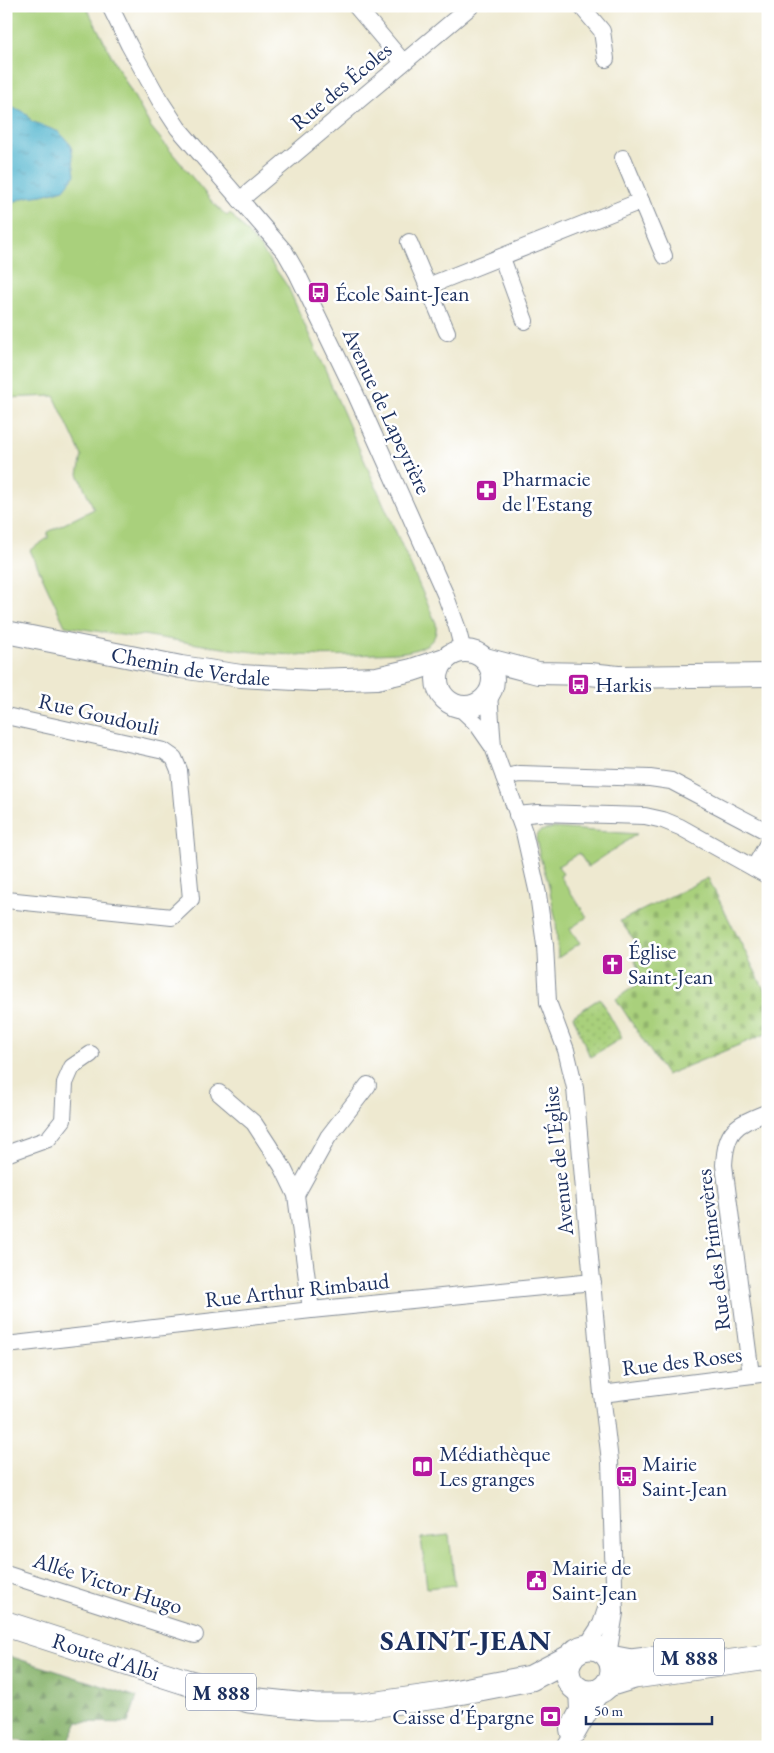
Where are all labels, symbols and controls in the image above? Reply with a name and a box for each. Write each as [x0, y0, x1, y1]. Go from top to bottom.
street label: Rue des Écoles [284, 35, 398, 137]
place label: École Saint-Jean [335, 279, 470, 308]
bus stop icon: École Saint-Jean [307, 281, 331, 305]
street label: Avenue de Lapeyrière [335, 322, 438, 499]
place label: Pharmacie de l'Estang [502, 464, 593, 518]
pharmacy icon: Pharmacie de l'Estang [474, 479, 498, 503]
street label: Chemin de Verdale [109, 639, 271, 692]
place label: Harkis [595, 670, 652, 699]
bus stop icon: Harkis [567, 672, 591, 696]
street label: Rue Goudouli [36, 686, 162, 742]
place label: Église Saint-Jean [628, 937, 714, 991]
church icon: Église Saint-Jean [600, 952, 624, 976]
street label: Avenue de l'Église [536, 1085, 580, 1238]
street label: Rue des Primevères [689, 1167, 737, 1333]
street label: Rue Arthur Rimbaud [203, 1266, 391, 1314]
street label: Rue des Roses [620, 1339, 744, 1383]
place label: Médiathèque Les granges [439, 1439, 551, 1493]
place label: Mairie Saint-Jean [642, 1449, 728, 1503]
library icon: Médiathèque Les granges [411, 1454, 435, 1478]
bus stop icon: Mairie Saint-Jean [614, 1464, 638, 1488]
street label: Allée Victor Hugo [29, 1545, 186, 1621]
place label: Mairie de Saint-Jean [552, 1553, 638, 1607]
public building icon: Mairie de Saint-Jean [524, 1568, 548, 1592]
district label: SAINT-JEAN [380, 1622, 552, 1658]
street label: Route d'Albi [49, 1625, 163, 1687]
road number: M 888 [654, 1638, 724, 1675]
road number: M 888 [186, 1674, 256, 1710]
scale bar [586, 1693, 713, 1725]
text: 50 m [594, 1701, 623, 1720]
place label: Caisse d'Épargne [392, 1702, 534, 1731]
bank icon: Caisse d'Épargne [538, 1704, 562, 1728]

